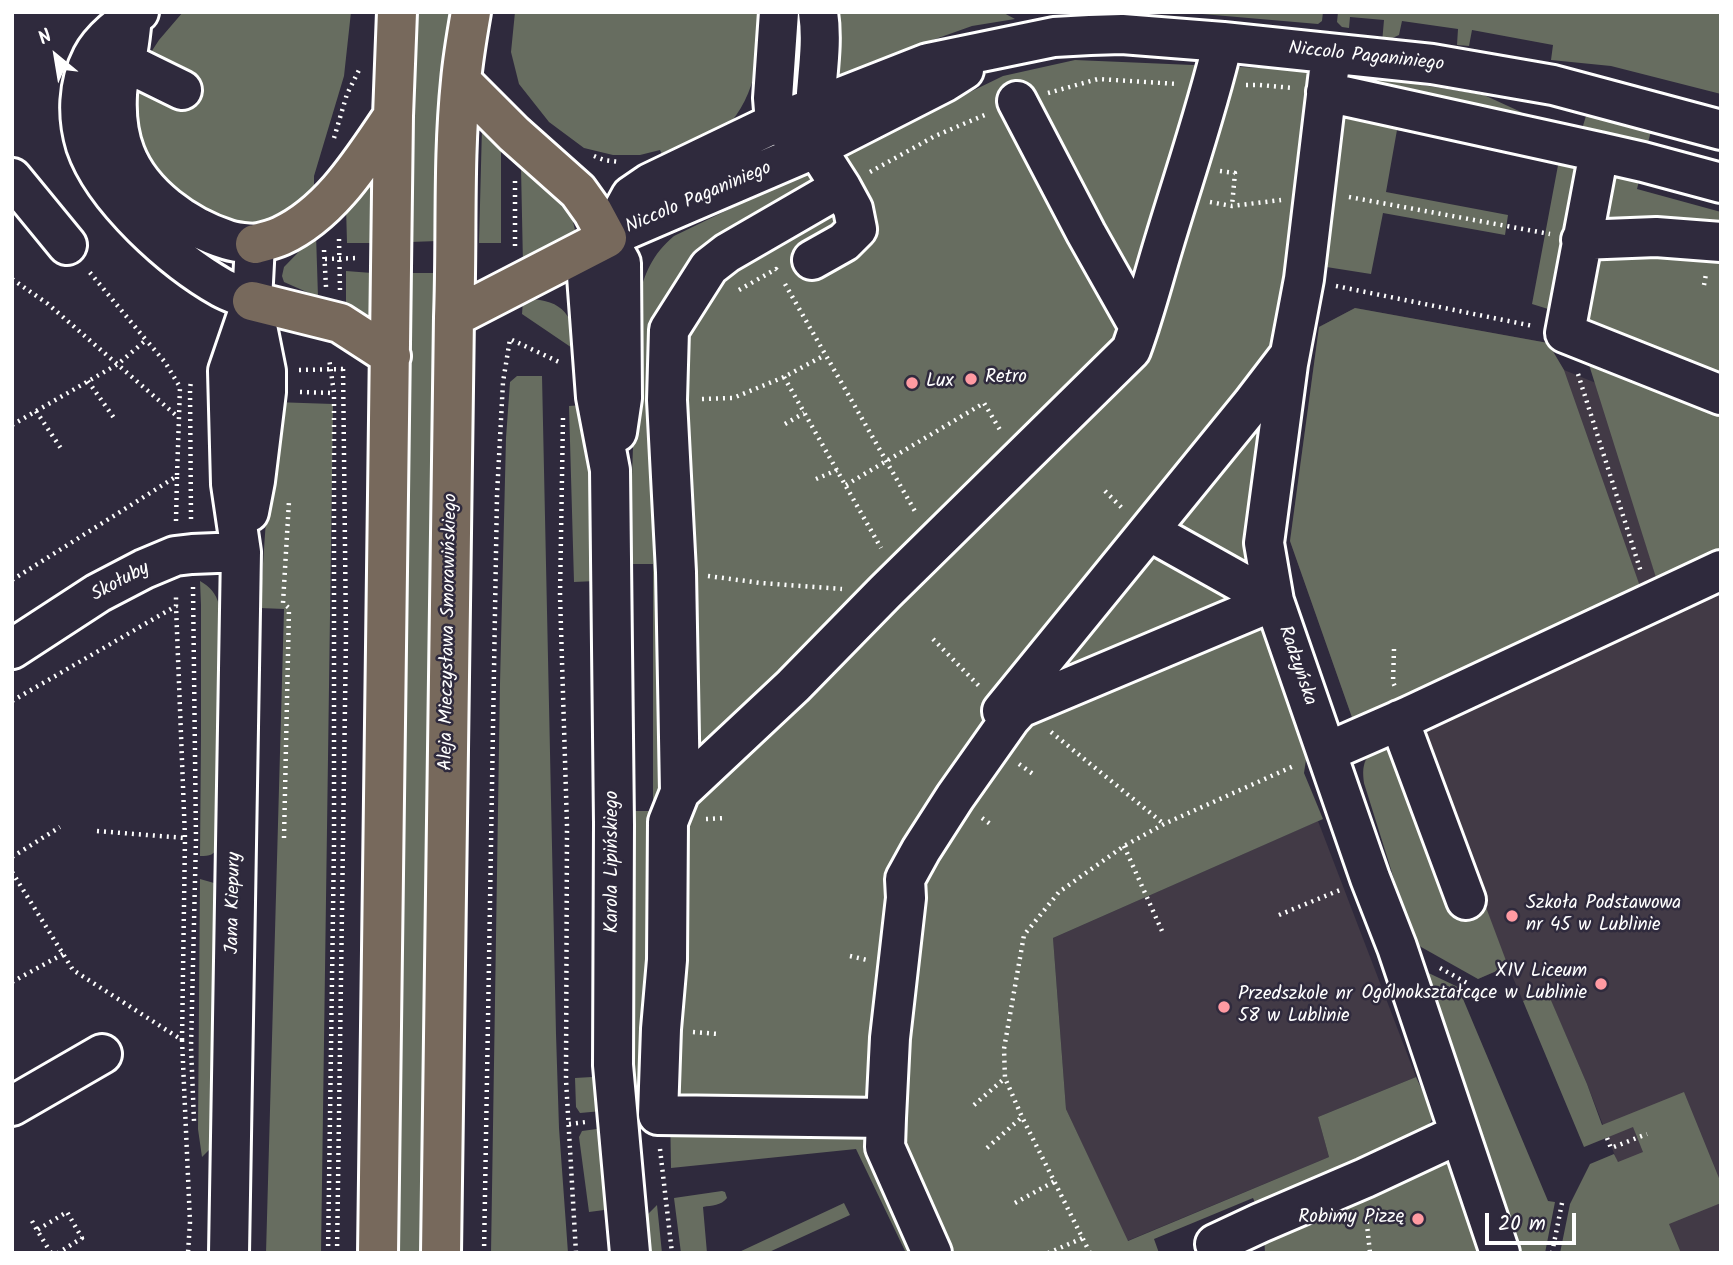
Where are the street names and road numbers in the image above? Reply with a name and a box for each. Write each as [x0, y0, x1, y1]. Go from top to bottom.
street label: Niccolo Paganiniego [1287, 38, 1445, 78]
street label: Niccolo Paganiniego [623, 158, 775, 240]
street label: Aleja Mieczysława Smorawińskiego [436, 493, 464, 771]
street label: Skołuby [88, 558, 154, 608]
street label: Radzyńska [1272, 623, 1320, 709]
street label: Karola Lipińskiego [603, 791, 625, 933]
street label: Jana Kiepury [223, 852, 247, 954]

